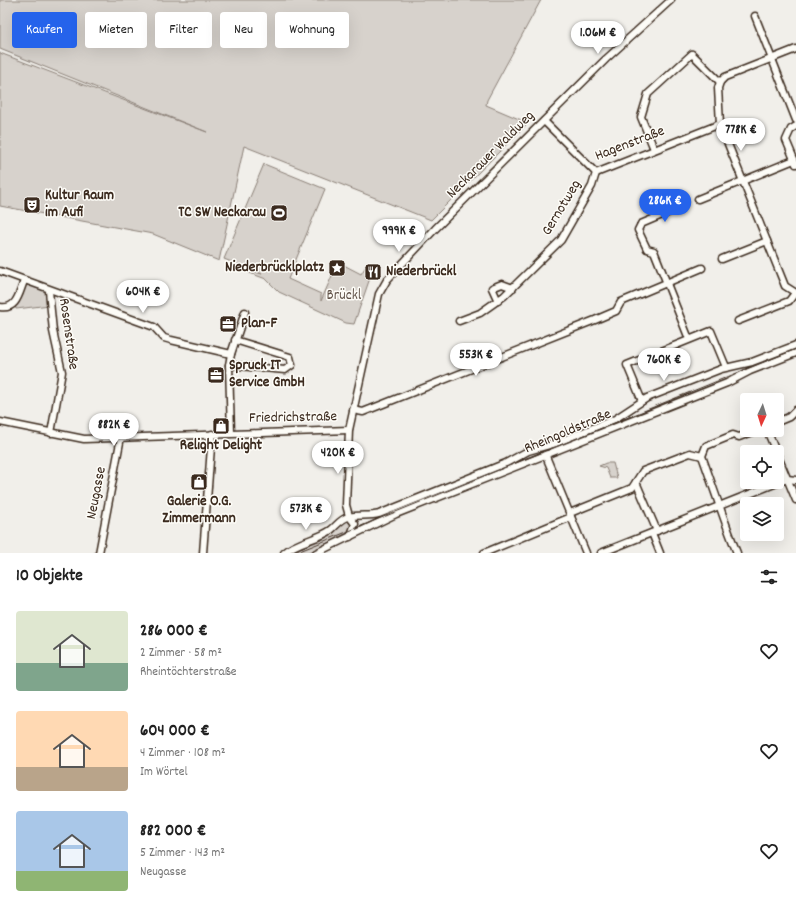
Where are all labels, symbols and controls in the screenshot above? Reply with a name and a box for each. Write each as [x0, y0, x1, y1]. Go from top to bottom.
chip: Kaufen [12, 12, 77, 48]
chip: Mieten [85, 12, 147, 48]
chip: Filter [155, 12, 212, 48]
chip: Neu [220, 12, 267, 48]
chip: Wohnung [275, 12, 349, 48]
pin: 1.06M € [561, 21, 635, 55]
text: 1.06M € [580, 24, 616, 43]
street label: Neckarauer Waldweg [442, 106, 540, 204]
pin: 778K € [708, 118, 774, 152]
street label: Hagenstraße [592, 121, 668, 167]
text: 778K € [725, 121, 757, 140]
street label: Gernotweg [537, 176, 587, 240]
place label: Kultur Raum im Aufi [45, 185, 114, 224]
pin: 286K € [632, 189, 698, 223]
text: 286K € [648, 192, 682, 211]
theatre icon: Kultur Raum im Aufi [22, 195, 42, 215]
place label: TC SW Neckarau [178, 202, 267, 224]
sports icon: TC SW Neckarau [269, 203, 289, 223]
pin: 999K € [366, 219, 432, 253]
text: 999K € [382, 222, 416, 241]
place label: Niederbrücklplatz [225, 257, 324, 279]
place icon: Niederbrücklplatz [327, 258, 347, 278]
place label: Niederbrückl [386, 261, 457, 283]
restaurant icon: Niederbrückl [363, 262, 383, 282]
pin: 604K € [110, 280, 176, 314]
text: 604K € [125, 283, 161, 302]
park label: Brückl [327, 285, 362, 307]
street label: Rosenstraße [52, 297, 84, 372]
place label: Plan-F [241, 313, 277, 335]
office icon: Plan-F [218, 314, 238, 334]
pin: 553K € [443, 343, 509, 377]
text: 553K € [459, 346, 493, 365]
pin: 760K € [631, 348, 697, 382]
text: 760K € [647, 351, 681, 370]
place label: Spruck IT Service GmbH [229, 355, 305, 394]
office icon: Spruck IT Service GmbH [206, 365, 226, 385]
north arrow [740, 393, 784, 437]
map controls [740, 393, 784, 541]
street label: Rheingoldstraße [521, 404, 615, 460]
street label: Friedrichstraße [249, 406, 338, 430]
pin: 882K € [81, 413, 147, 447]
text: 882K € [98, 416, 130, 435]
shop icon: Relight Delight [211, 416, 231, 436]
place label: Relight Delight [180, 435, 263, 457]
pin: 420K € [305, 441, 371, 475]
text: 420K € [321, 444, 355, 463]
button: locate [740, 445, 784, 489]
street label: Neugasse [81, 464, 113, 521]
shop icon: Galerie O.G. Zimmermann [189, 472, 209, 492]
place label: Galerie O.G. Zimmermann [162, 491, 236, 530]
pin: 573K € [273, 497, 339, 531]
button: layers [740, 497, 784, 541]
text: 573K € [289, 500, 323, 519]
text: 10 Objekte [16, 565, 83, 589]
icon: filters [758, 566, 780, 588]
text: 286 000 € [140, 620, 208, 644]
icon: home [48, 627, 96, 675]
icon: heart [758, 640, 780, 662]
text: 2 Zimmer · 58 m² [140, 644, 222, 663]
text: Rheintöchterstraße [140, 663, 237, 682]
text: 604 000 € [140, 720, 210, 744]
icon: home [48, 727, 96, 775]
icon: heart [758, 740, 780, 762]
text: 4 Zimmer · 108 m² [140, 744, 226, 763]
text: Im Wörtel [140, 763, 188, 782]
text: 882 000 € [140, 820, 206, 844]
icon: home [48, 827, 96, 875]
icon: heart [758, 840, 780, 862]
text: 5 Zimmer · 143 m² [140, 844, 225, 863]
text: Neugasse [140, 863, 186, 882]

